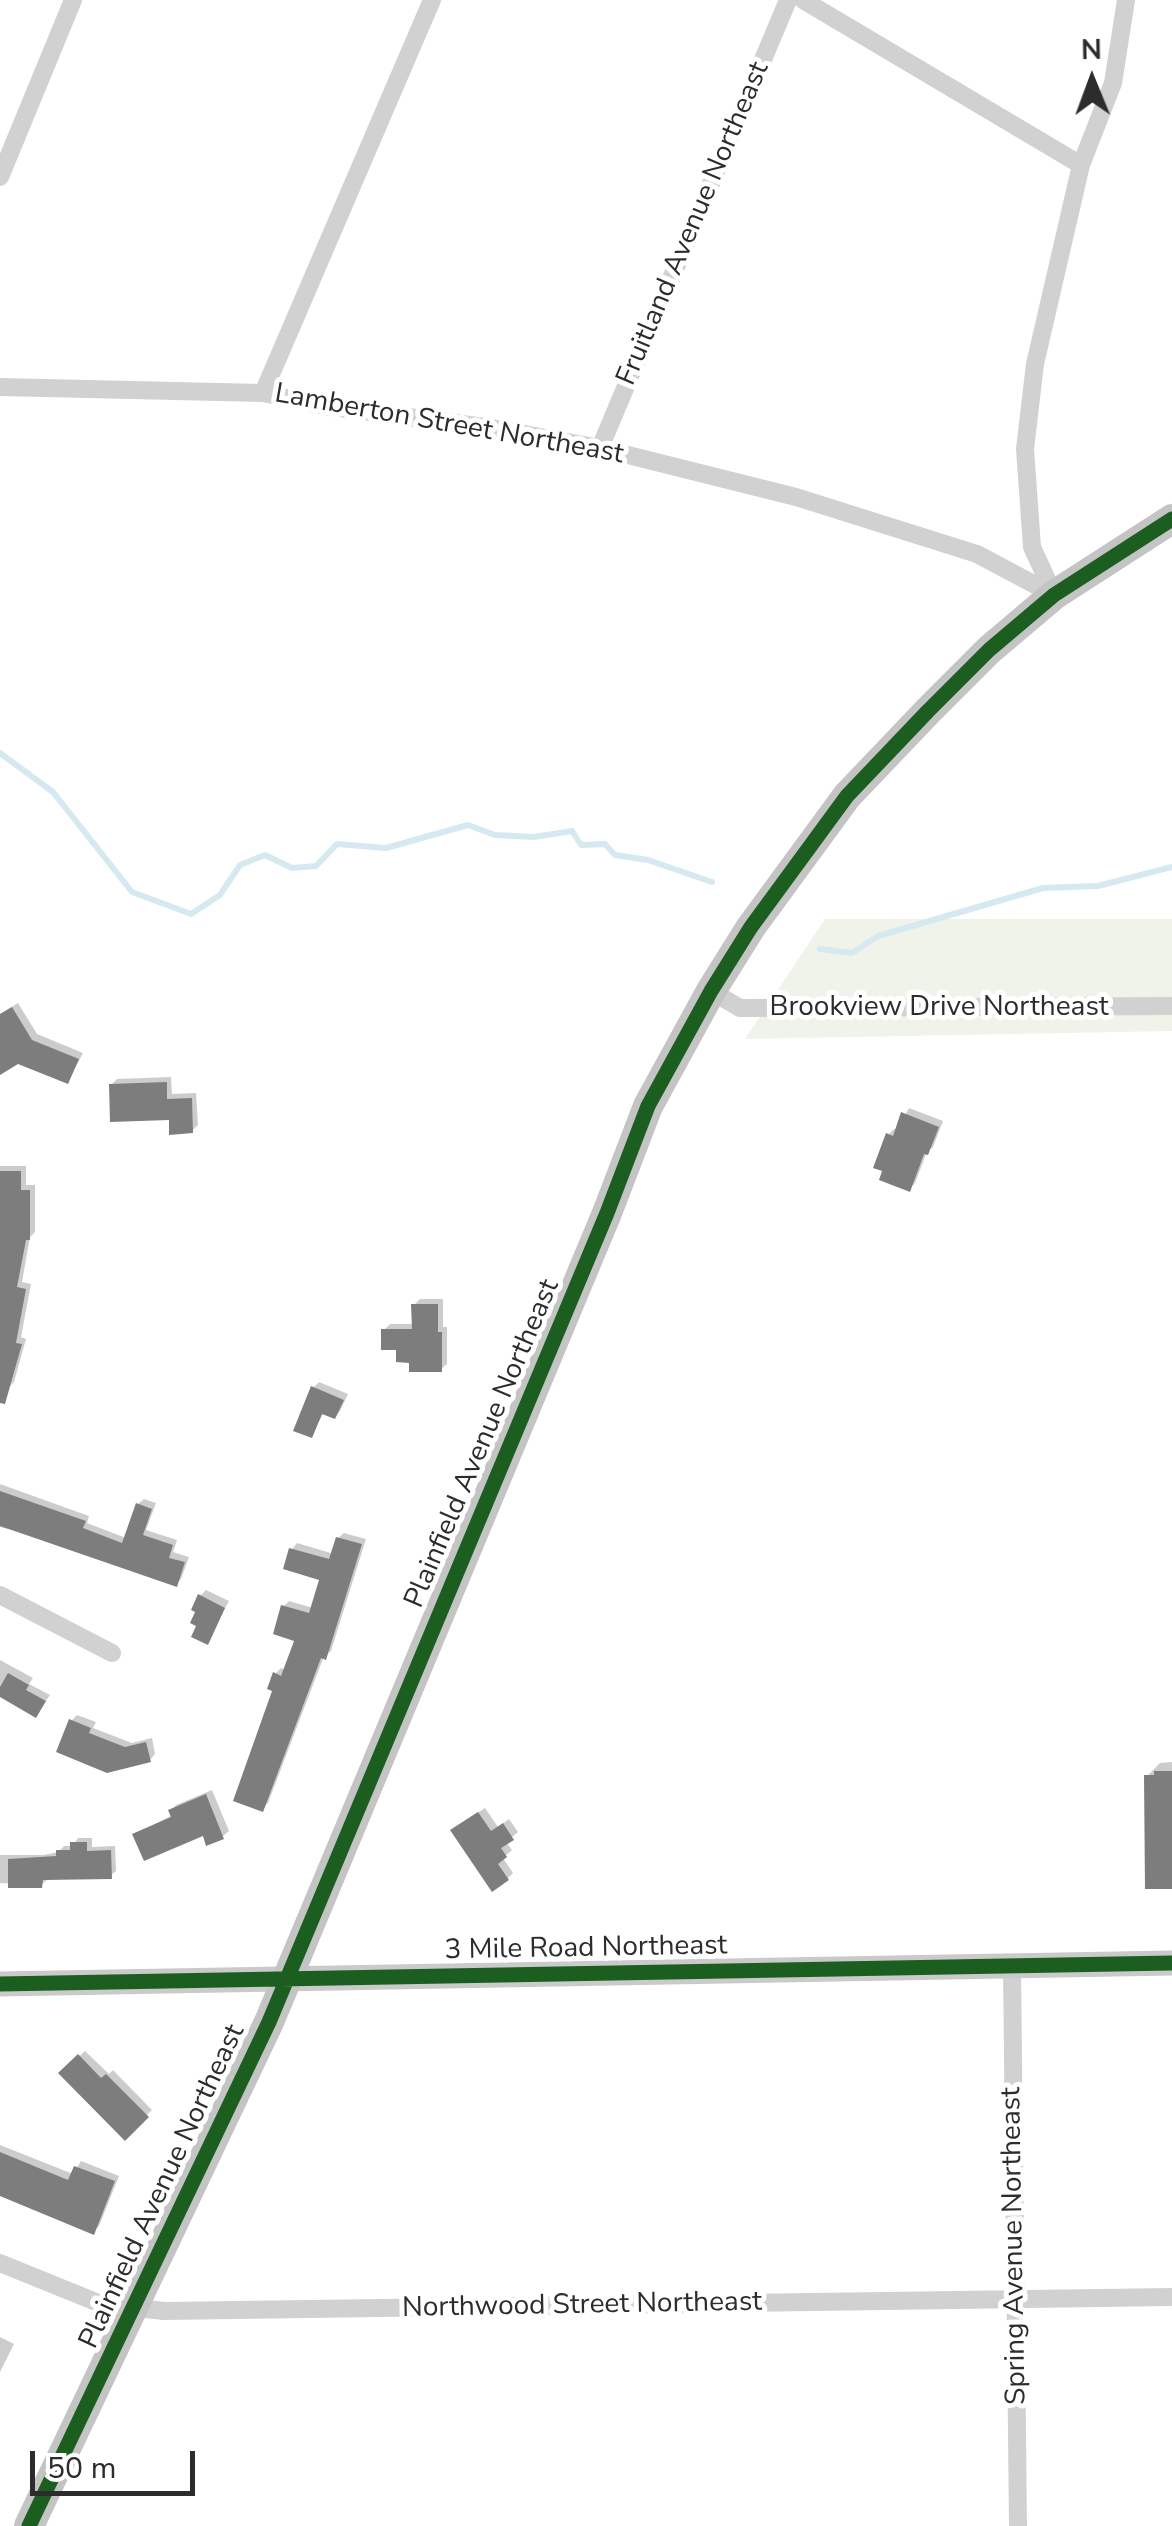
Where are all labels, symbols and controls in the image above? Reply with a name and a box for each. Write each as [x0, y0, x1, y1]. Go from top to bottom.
north arrow [1042, 30, 1142, 130]
text: N [1081, 31, 1102, 69]
street label: Fruitland Avenue Northeast [611, 57, 777, 391]
street label: Lamberton Street Northeast [272, 378, 626, 472]
street label: Brookview Drive Northeast [769, 991, 1109, 1025]
street label: Plainfield Avenue Northeast [398, 1275, 568, 1613]
street label: 3 Mile Road Northeast [444, 1930, 728, 1968]
street label: Plainfield Avenue Northeast [73, 2020, 253, 2354]
street label: Spring Avenue Northeast [995, 2087, 1035, 2405]
street label: Northwood Street Northeast [402, 2286, 762, 2326]
scale bar [35, 2431, 200, 2493]
text: 50 m [47, 2448, 116, 2489]

